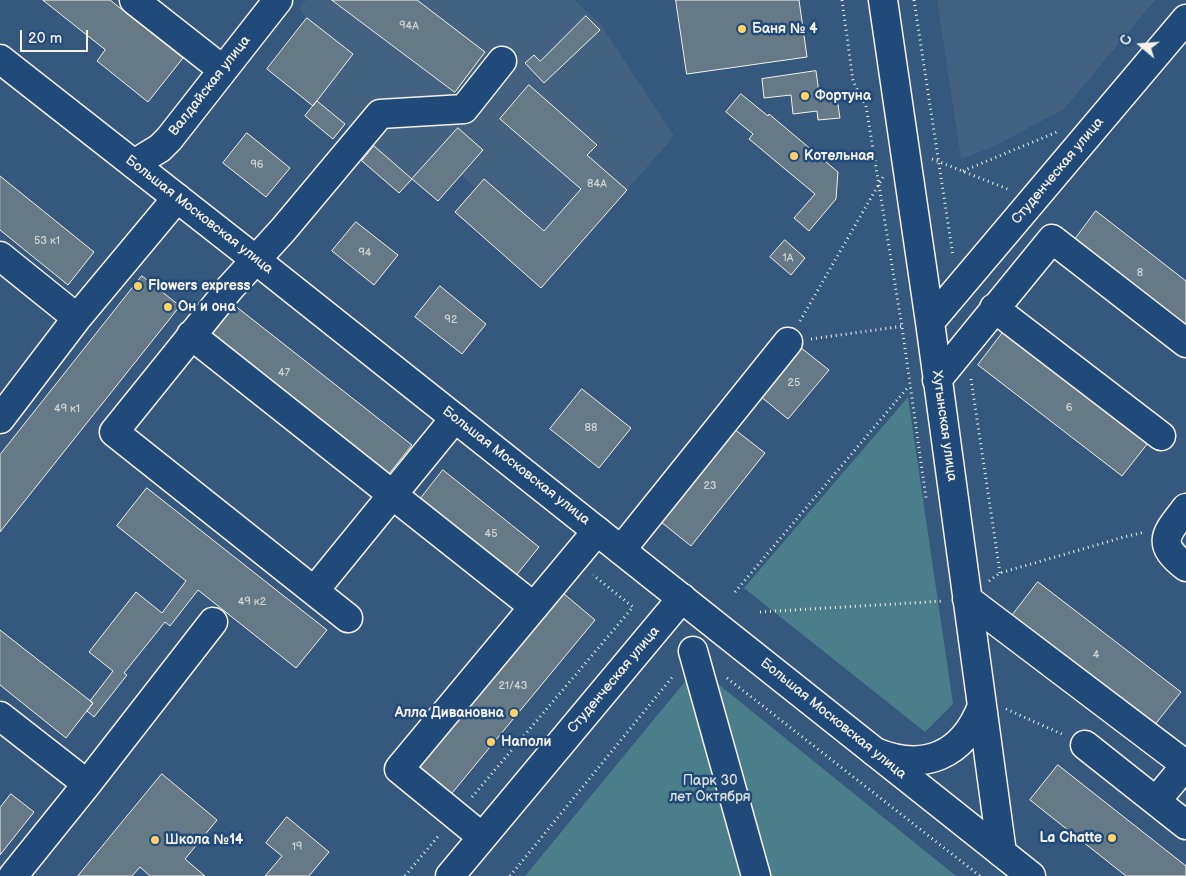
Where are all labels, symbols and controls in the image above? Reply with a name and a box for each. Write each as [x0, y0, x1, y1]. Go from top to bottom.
house number: 94А [399, 19, 419, 33]
scale bar [22, 20, 90, 52]
north arrow [1116, 20, 1166, 70]
place label: Баня № 4 [752, 21, 818, 37]
marker: Баня № 4 [736, 23, 748, 35]
text: 20 m [28, 29, 62, 48]
street label: Валдайская улица [166, 33, 254, 139]
text: С [1117, 33, 1136, 47]
place label: Фортуна [815, 88, 871, 104]
marker: Фортуна [799, 90, 811, 102]
street label: Студенческая улица [1008, 114, 1108, 228]
place label: Котельная [804, 148, 874, 164]
marker: Котельная [788, 150, 800, 162]
street label: Большая Московская улица [122, 152, 276, 278]
house number: 96 [250, 158, 264, 172]
house number: 84А [587, 177, 607, 191]
house number: 53 к1 [34, 234, 60, 248]
house number: 94 [358, 246, 372, 260]
house number: 1А [783, 251, 793, 265]
house number: 8 [1137, 266, 1143, 280]
place label: Flowers express [148, 278, 250, 294]
marker: Flowers express [132, 280, 144, 292]
place label: Он и она [178, 299, 236, 315]
marker: Он и она [162, 301, 174, 313]
house number: 92 [445, 313, 457, 327]
house number: 47 [278, 366, 290, 380]
street label: Хутынская улица [928, 369, 960, 483]
house number: 25 [788, 376, 800, 390]
house number: 6 [1066, 401, 1072, 415]
house number: 49 к1 [54, 402, 80, 416]
street label: Большая Московская улица [439, 403, 593, 529]
house number: 88 [585, 421, 597, 435]
house number: 23 [703, 479, 717, 493]
house number: 45 [484, 527, 498, 541]
house number: 49 к2 [238, 595, 266, 609]
street label: Студенческая улица [564, 623, 664, 737]
house number: 4 [1093, 648, 1099, 662]
street label: Большая Московская улица [757, 655, 909, 783]
house number: 21/43 [498, 679, 528, 693]
place label: Алла Дивановна [395, 705, 504, 721]
marker: Алла Дивановна [508, 707, 520, 719]
place label: Наполи [501, 734, 551, 750]
marker: Наполи [485, 736, 497, 748]
park label: Парк 30 лет Октября [669, 773, 751, 806]
place label: La Chatte [1040, 830, 1102, 846]
place label: Школа №14 [165, 832, 243, 848]
marker: La Chatte [1106, 832, 1118, 844]
marker: Школа №14 [149, 834, 161, 846]
house number: 19 [292, 840, 302, 854]

